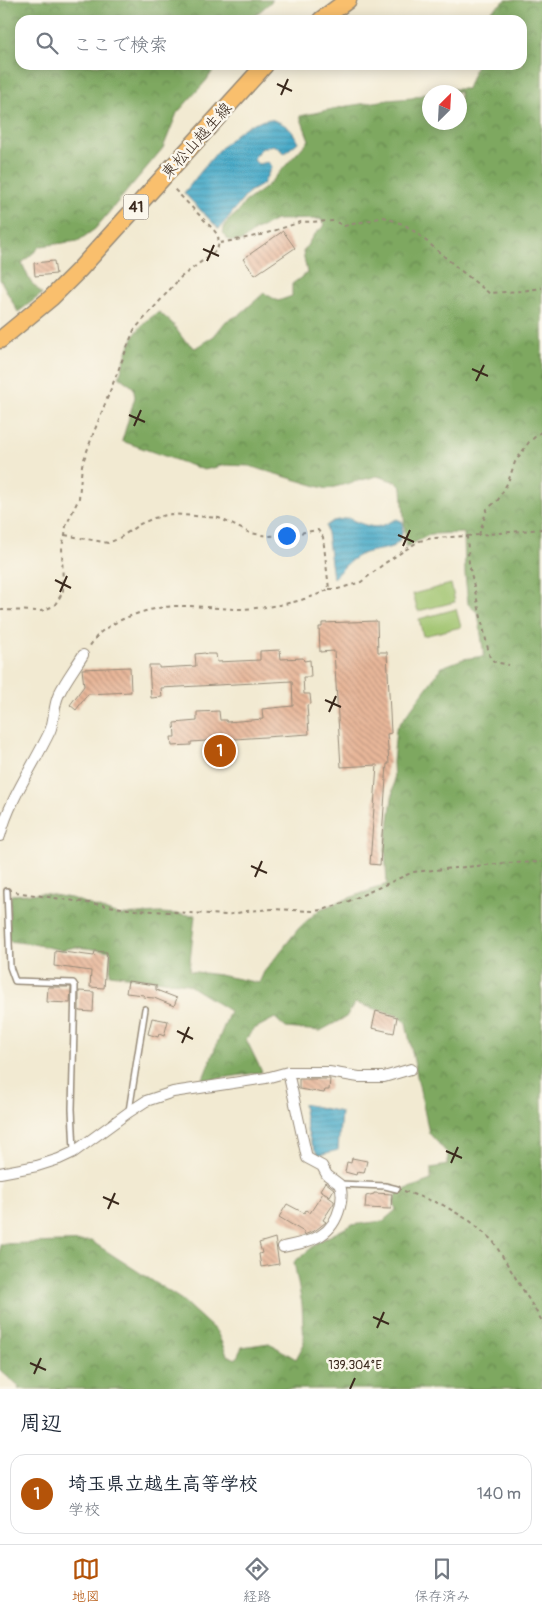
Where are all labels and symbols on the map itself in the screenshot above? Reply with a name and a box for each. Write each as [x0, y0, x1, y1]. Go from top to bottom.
north arrow [422, 85, 467, 130]
street label: 東松山越生線 [157, 98, 236, 183]
road number: 41 [124, 194, 148, 220]
your location [274, 523, 300, 549]
pin: 1 [204, 732, 236, 770]
text: 139.304°E [328, 1358, 382, 1373]

